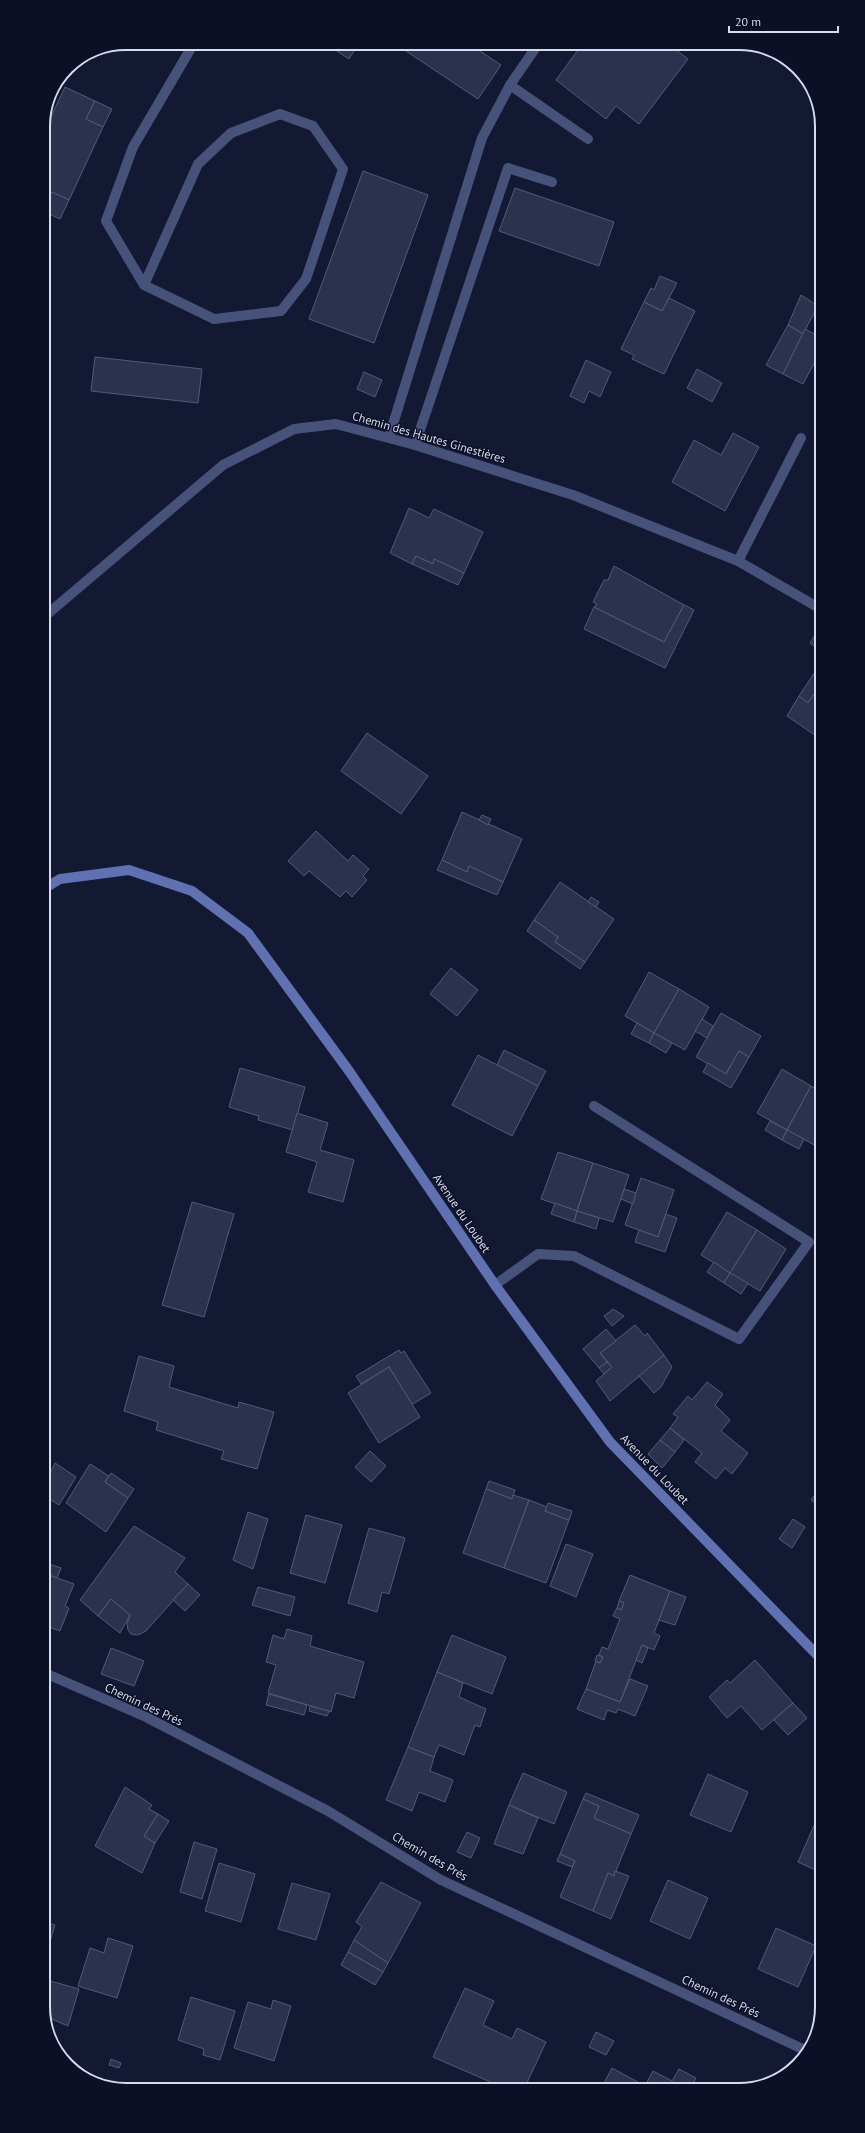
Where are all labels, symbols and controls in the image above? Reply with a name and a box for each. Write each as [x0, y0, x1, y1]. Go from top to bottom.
scale bar [729, 8, 838, 34]
text: 20 m [735, 14, 761, 29]
street label: Chemin des Hautes Ginestières [351, 408, 507, 466]
street label: Avenue du Loubet [430, 1171, 494, 1255]
street label: Avenue du Loubet [618, 1431, 692, 1507]
street label: Chemin des Prés [103, 1679, 185, 1729]
street label: Chemin des Prés [390, 1828, 470, 1884]
street label: Chemin des Prés [680, 1971, 762, 2021]

